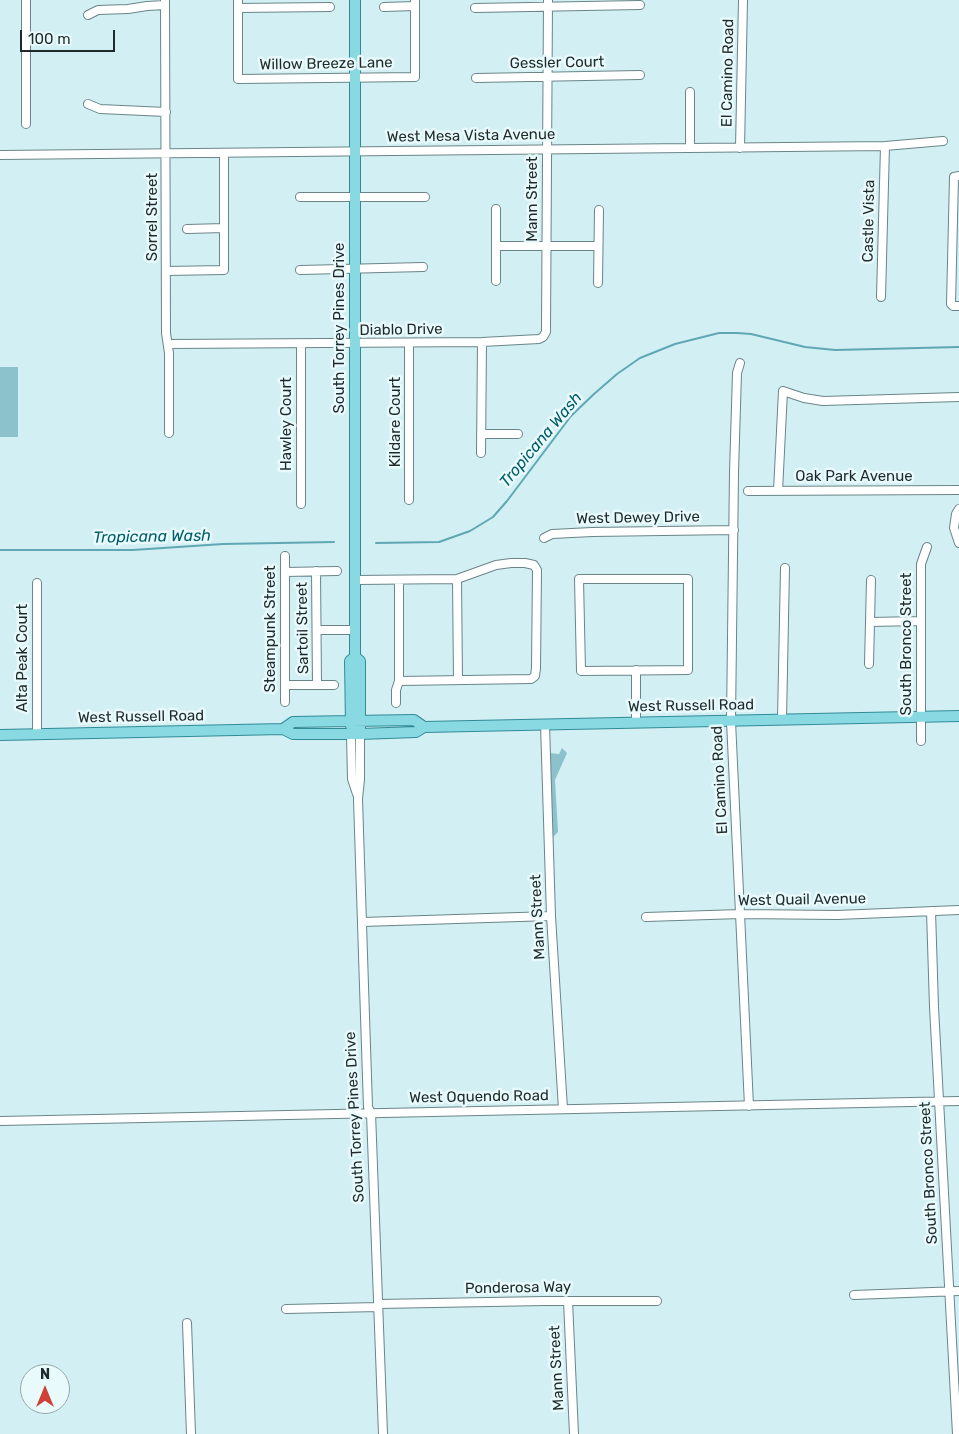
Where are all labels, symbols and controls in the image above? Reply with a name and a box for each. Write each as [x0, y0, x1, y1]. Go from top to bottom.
street label: El Camino Road [718, 19, 738, 127]
scale bar [22, 20, 118, 52]
text: 100 m [28, 30, 70, 48]
street label: Gessler Court [510, 53, 604, 73]
street label: Willow Breeze Lane [259, 54, 393, 74]
street label: West Mesa Vista Avenue [387, 126, 555, 146]
street label: Mann Street [524, 156, 542, 242]
street label: Sorrel Street [144, 173, 162, 261]
street label: Castle Vista [859, 180, 879, 262]
street label: South Torrey Pines Drive [331, 243, 349, 413]
street label: Diablo Drive [359, 320, 443, 340]
street label: Hawley Court [278, 377, 296, 471]
street label: Kildare Court [387, 377, 405, 467]
water label: Tropicana Wash [496, 389, 586, 491]
street label: Oak Park Avenue [795, 468, 913, 486]
street label: West Dewey Drive [576, 508, 700, 528]
water label: Tropicana Wash [93, 526, 211, 548]
street label: Steampunk Street [262, 565, 280, 693]
street label: South Bronco Street [898, 573, 916, 715]
street label: Sartoil Street [293, 582, 313, 674]
street label: Alta Peak Court [14, 604, 32, 712]
street label: West Russell Road [628, 696, 754, 716]
street label: West Russell Road [78, 707, 204, 727]
street label: El Camino Road [708, 725, 732, 835]
street label: Mann Street [527, 874, 549, 960]
street label: West Quail Avenue [738, 890, 866, 910]
street label: South Torrey Pines Drive [342, 1031, 368, 1203]
street label: West Oquendo Road [409, 1087, 549, 1107]
street label: South Bronco Street [916, 1101, 942, 1245]
street label: Ponderosa Way [465, 1278, 571, 1298]
street label: Mann Street [546, 1325, 568, 1411]
north arrow [20, 1364, 70, 1414]
text: N [40, 1366, 50, 1383]

